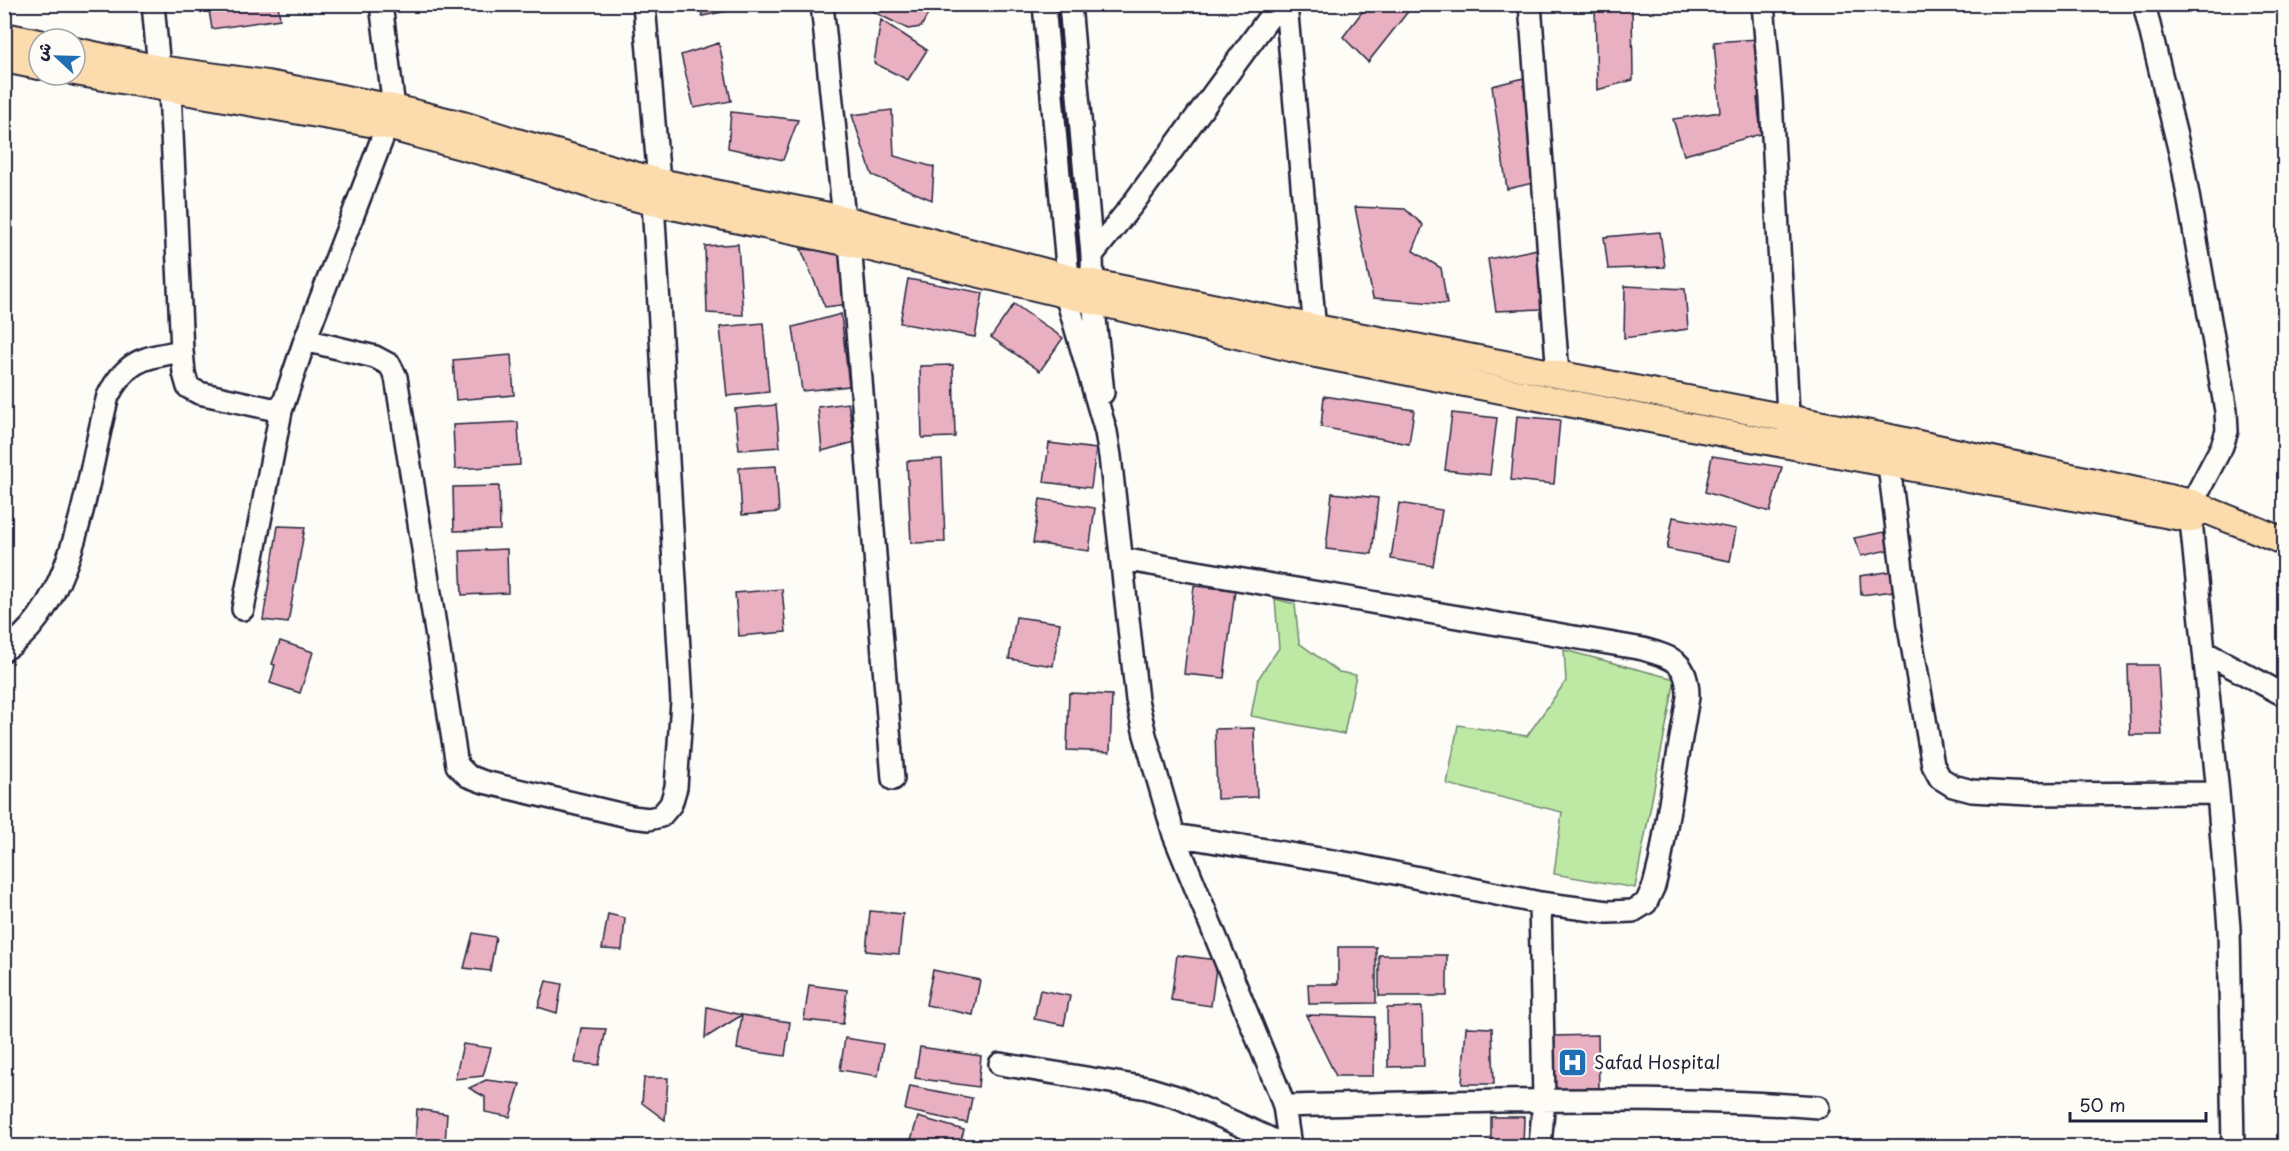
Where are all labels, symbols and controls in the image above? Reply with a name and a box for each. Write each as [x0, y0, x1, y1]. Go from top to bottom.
north arrow [27, 27, 87, 87]
text: ش [28, 38, 57, 64]
hospital icon: Safad Hospital [1557, 1047, 1589, 1079]
place label: Safad Hospital [1594, 1048, 1720, 1075]
scale bar [2070, 1085, 2206, 1123]
text: 50 m [2079, 1091, 2126, 1118]

